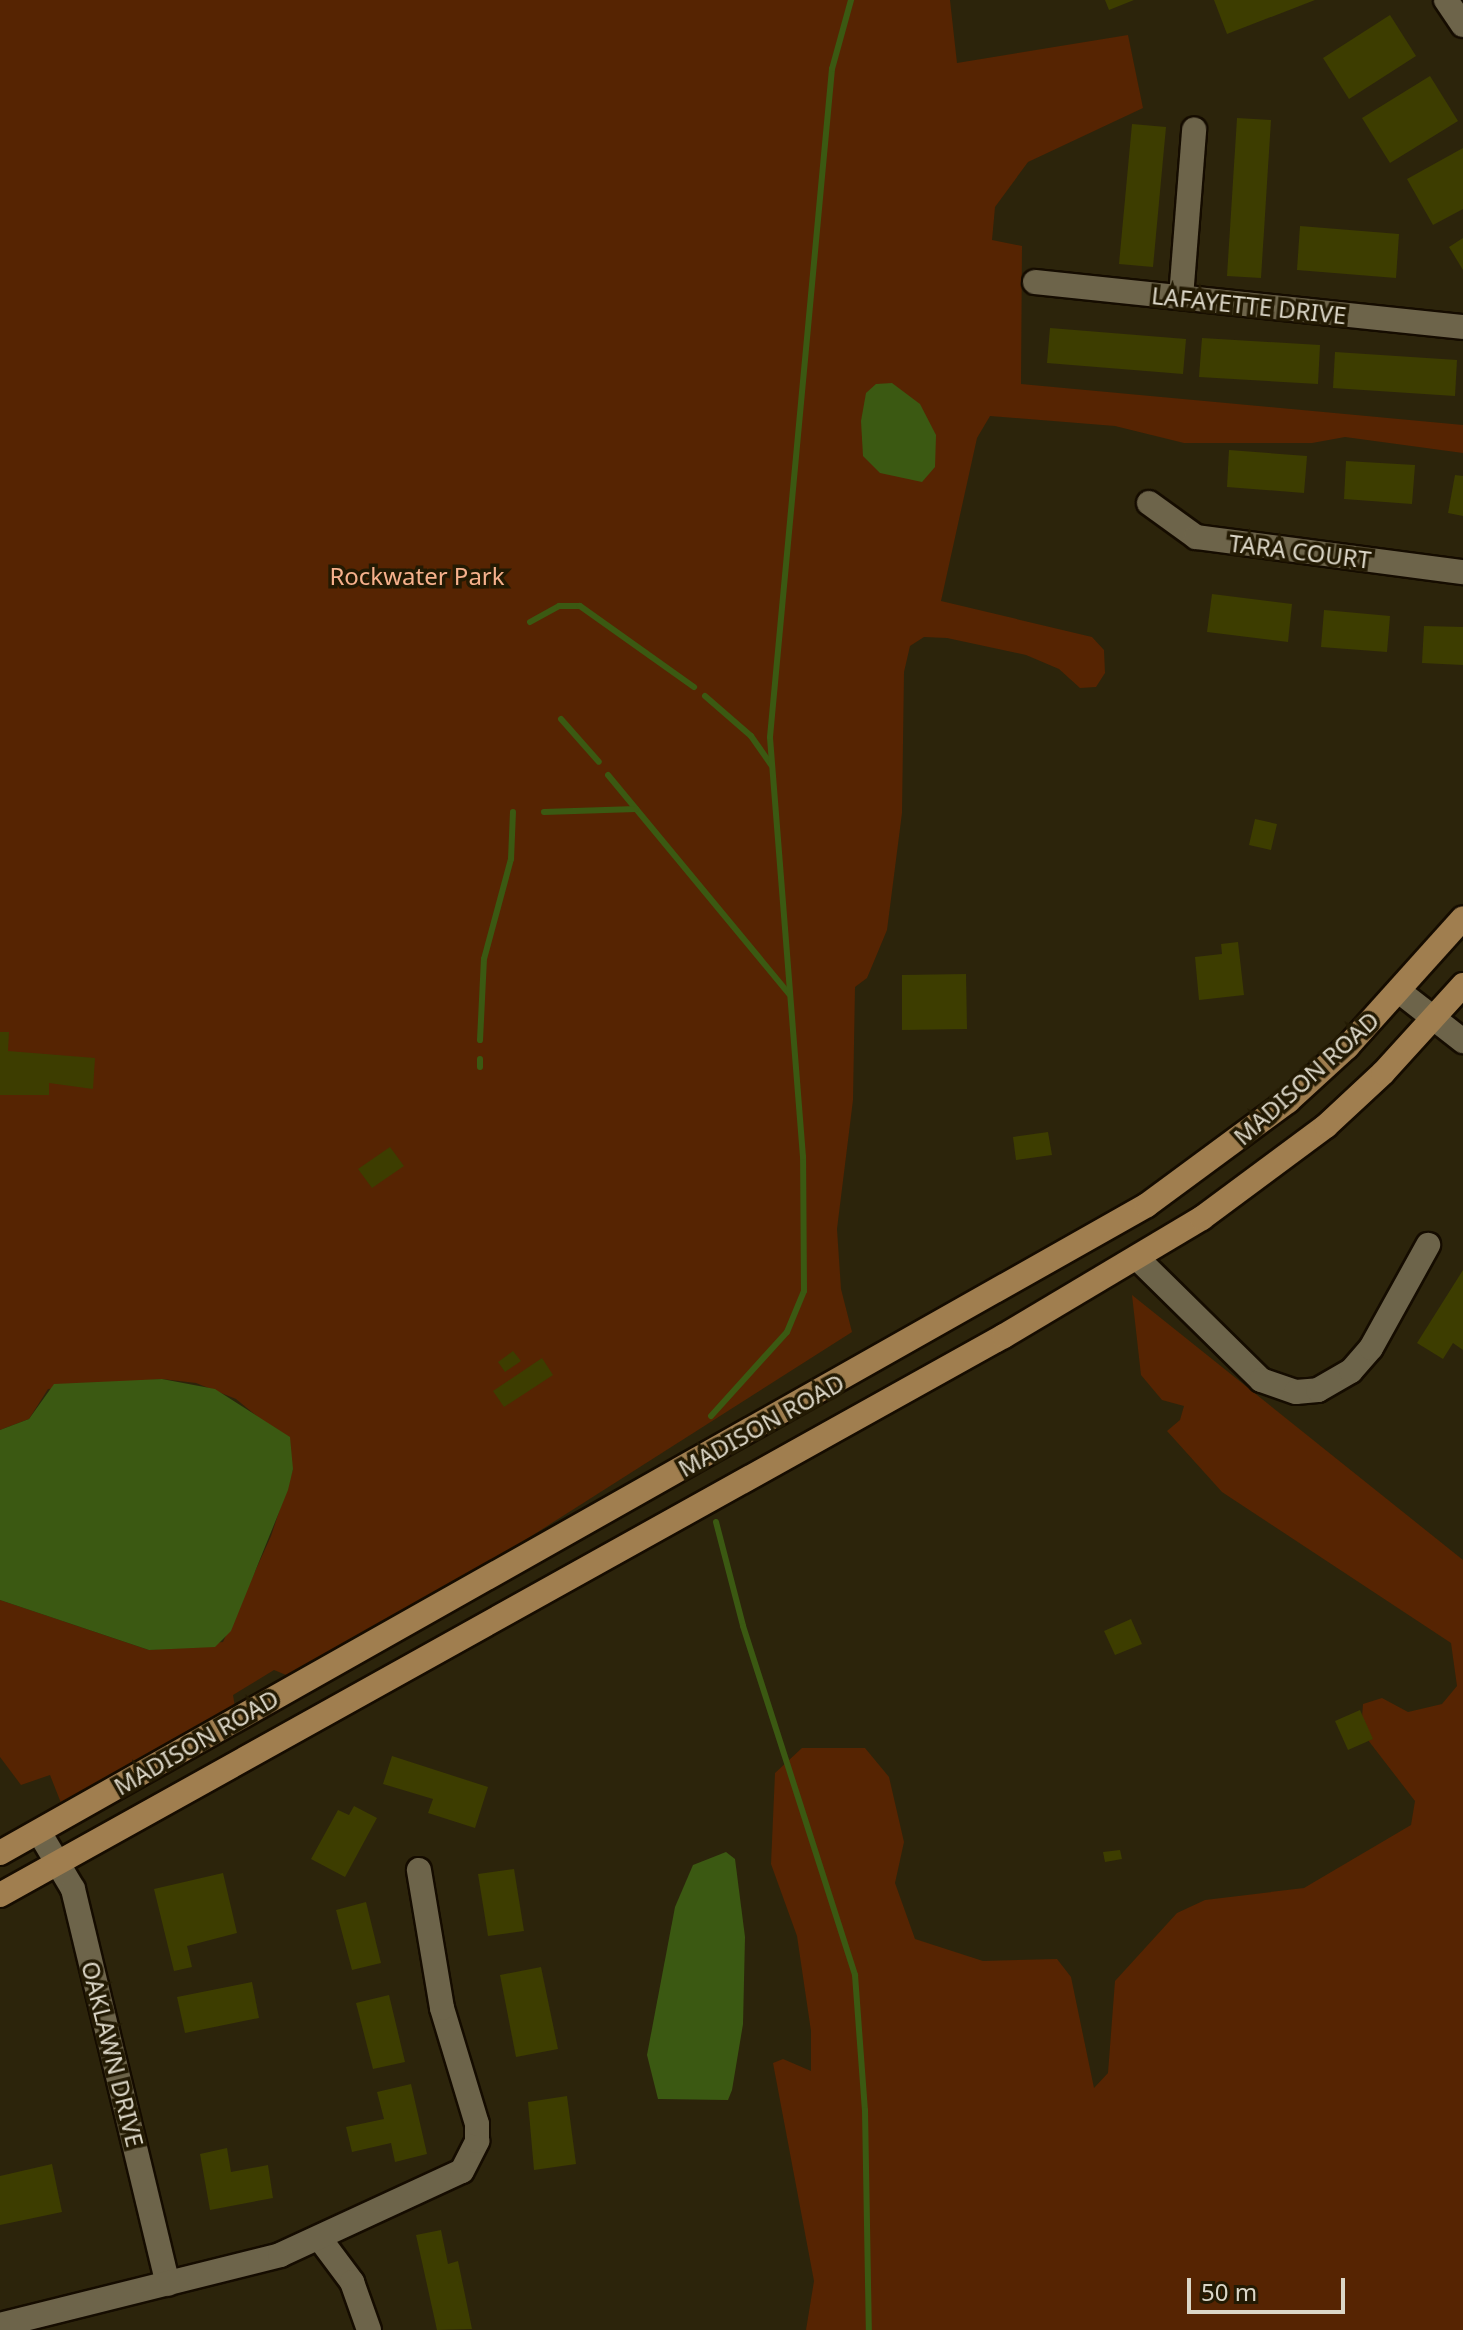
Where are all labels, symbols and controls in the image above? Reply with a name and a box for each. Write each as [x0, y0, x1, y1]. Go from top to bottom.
street label: LAFAYETTE DRIVE [1150, 280, 1348, 330]
street label: TARA COURT [1227, 528, 1373, 574]
park label: Rockwater Park [329, 562, 505, 590]
street label: MADISON ROAD [1228, 1005, 1384, 1151]
street label: MADISON ROAD [673, 1368, 849, 1482]
street label: MADISON ROAD [109, 1683, 283, 1801]
street label: OAKLAWN DRIVE [76, 1958, 150, 2150]
scale bar [1191, 2262, 1349, 2312]
text: 50 m [1201, 2275, 1257, 2308]

